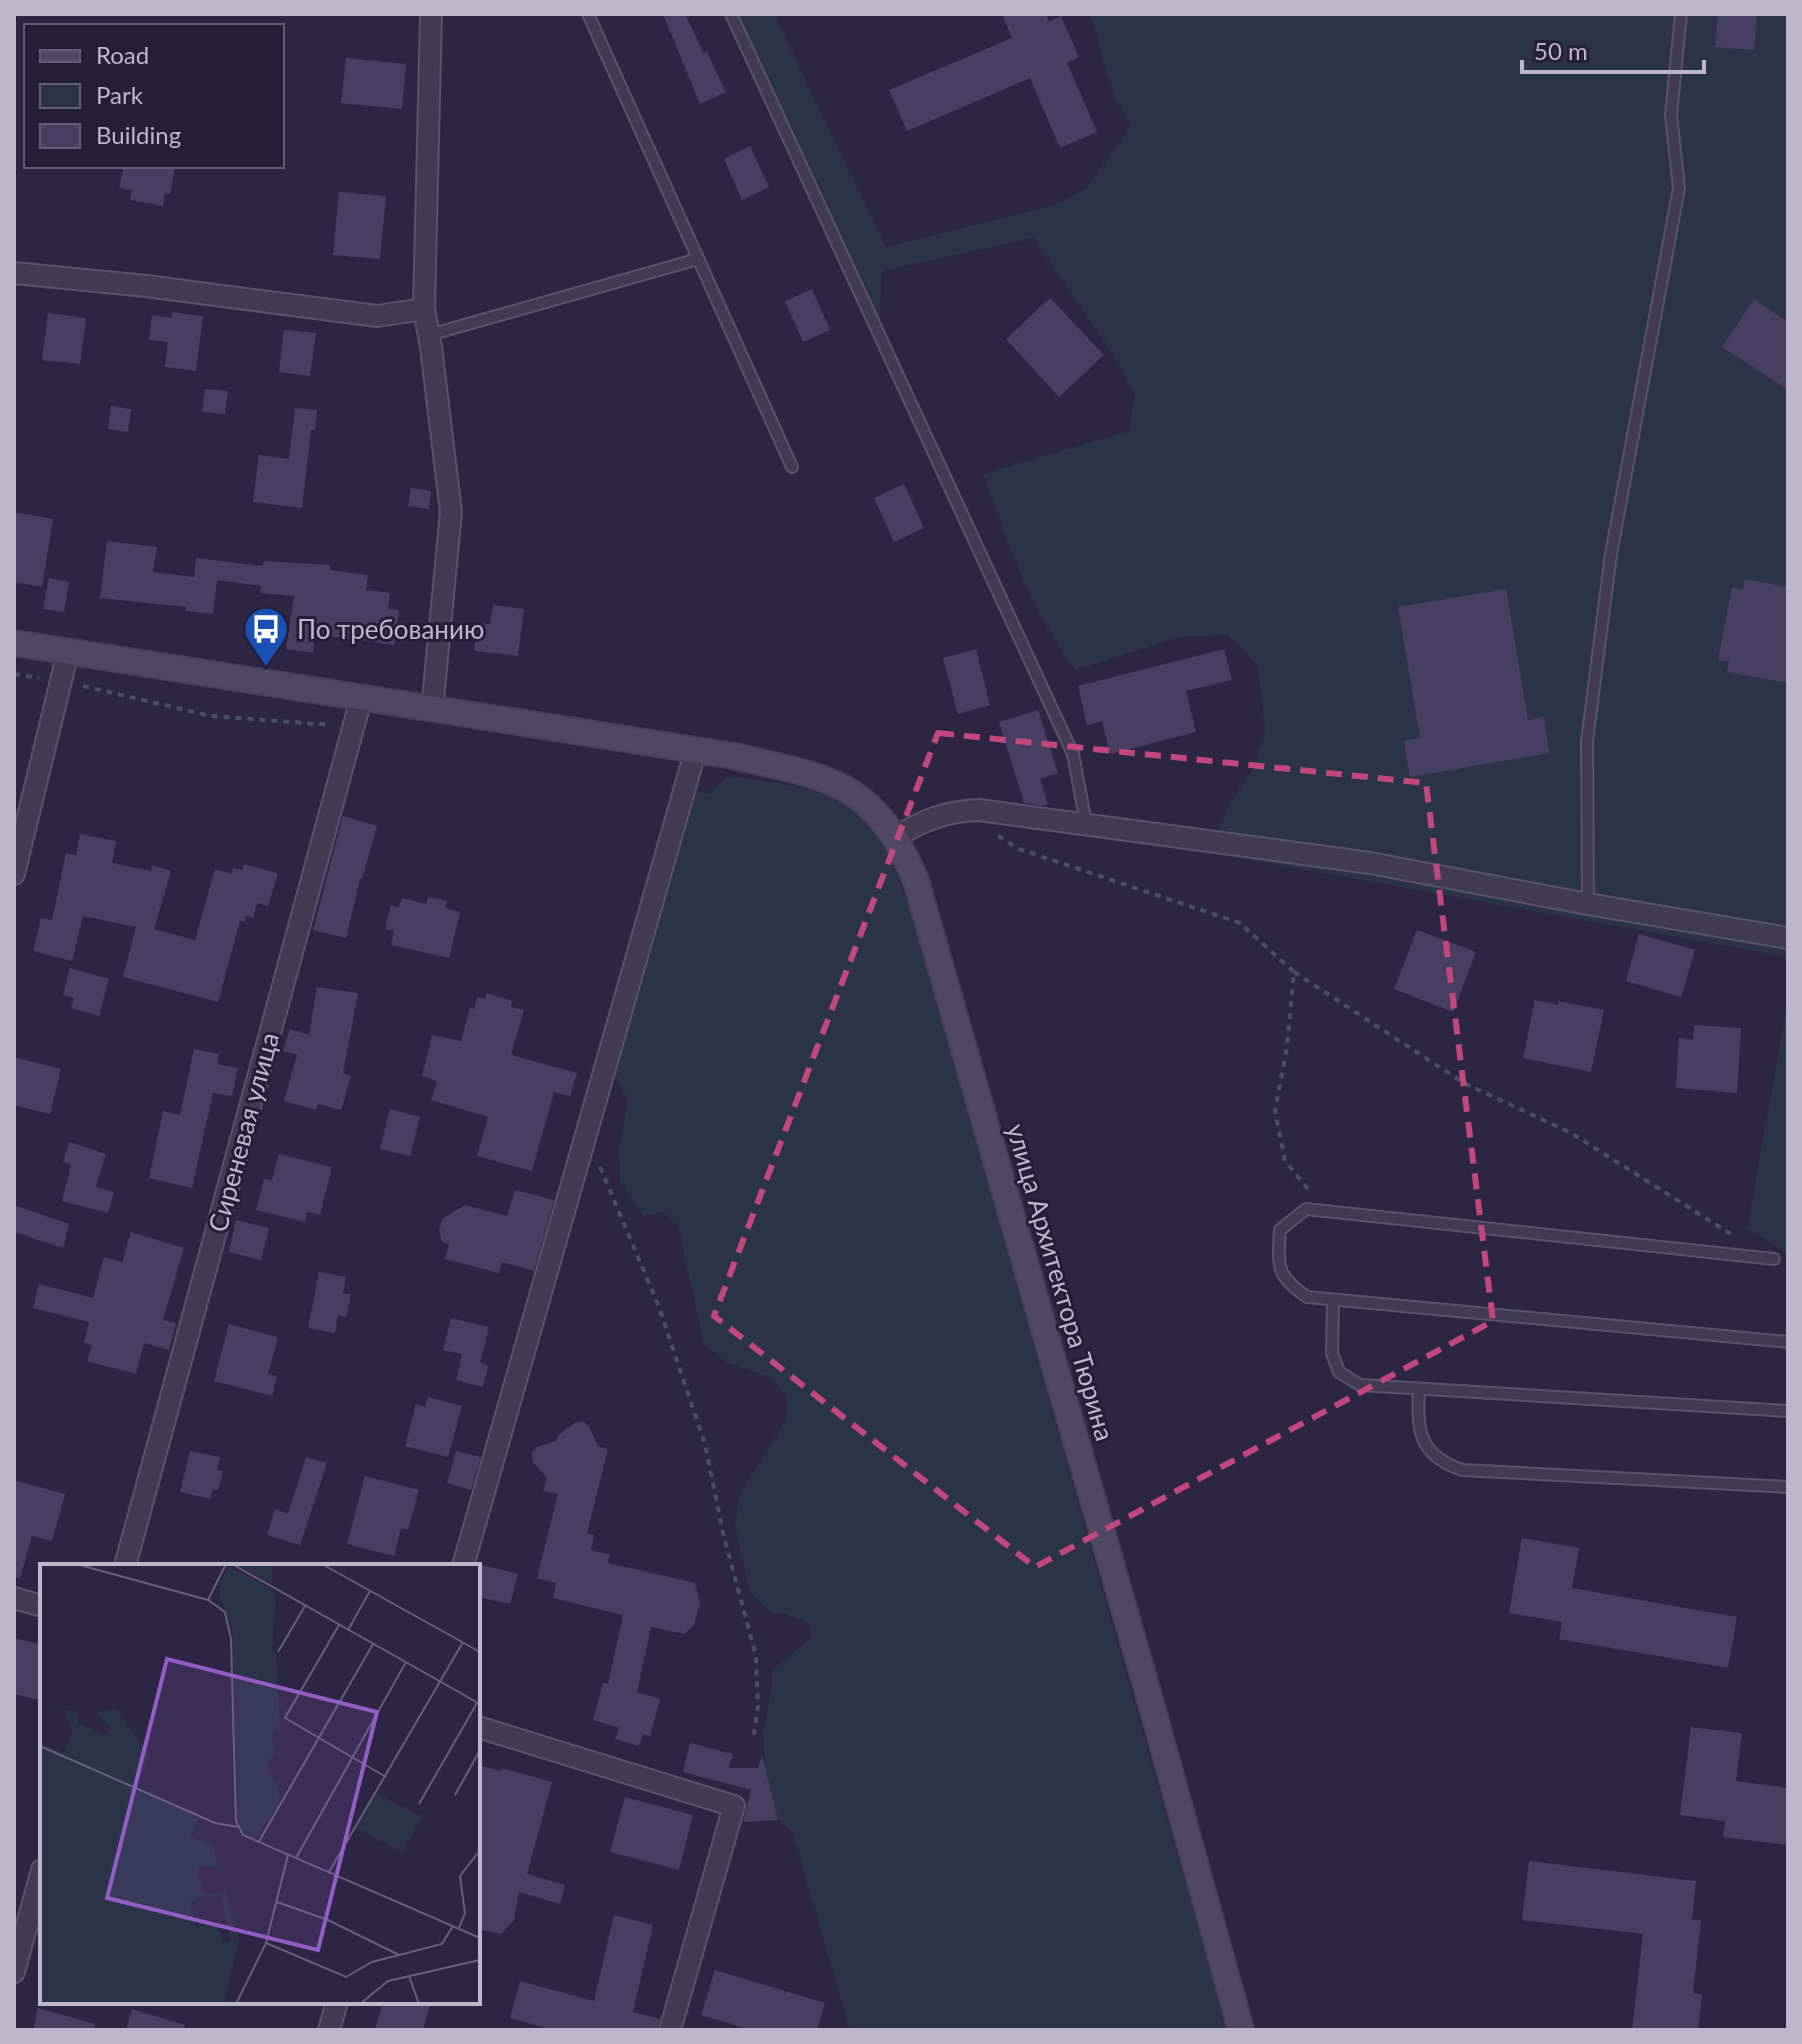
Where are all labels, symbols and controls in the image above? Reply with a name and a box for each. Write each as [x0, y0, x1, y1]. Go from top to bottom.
legend [24, 24, 284, 168]
scale bar [1522, 24, 1704, 74]
text: 50 m [1534, 36, 1588, 65]
text: Road [96, 40, 149, 69]
text: Park [96, 80, 144, 109]
text: Building [96, 120, 181, 149]
bus stop icon: По требованию [242, 605, 290, 668]
place label: По требованию [297, 613, 484, 645]
street label: Сиреневая улица [201, 1029, 285, 1235]
street label: улица Архитектора Тюрина [1000, 1120, 1122, 1444]
inset map [40, 1564, 480, 2004]

